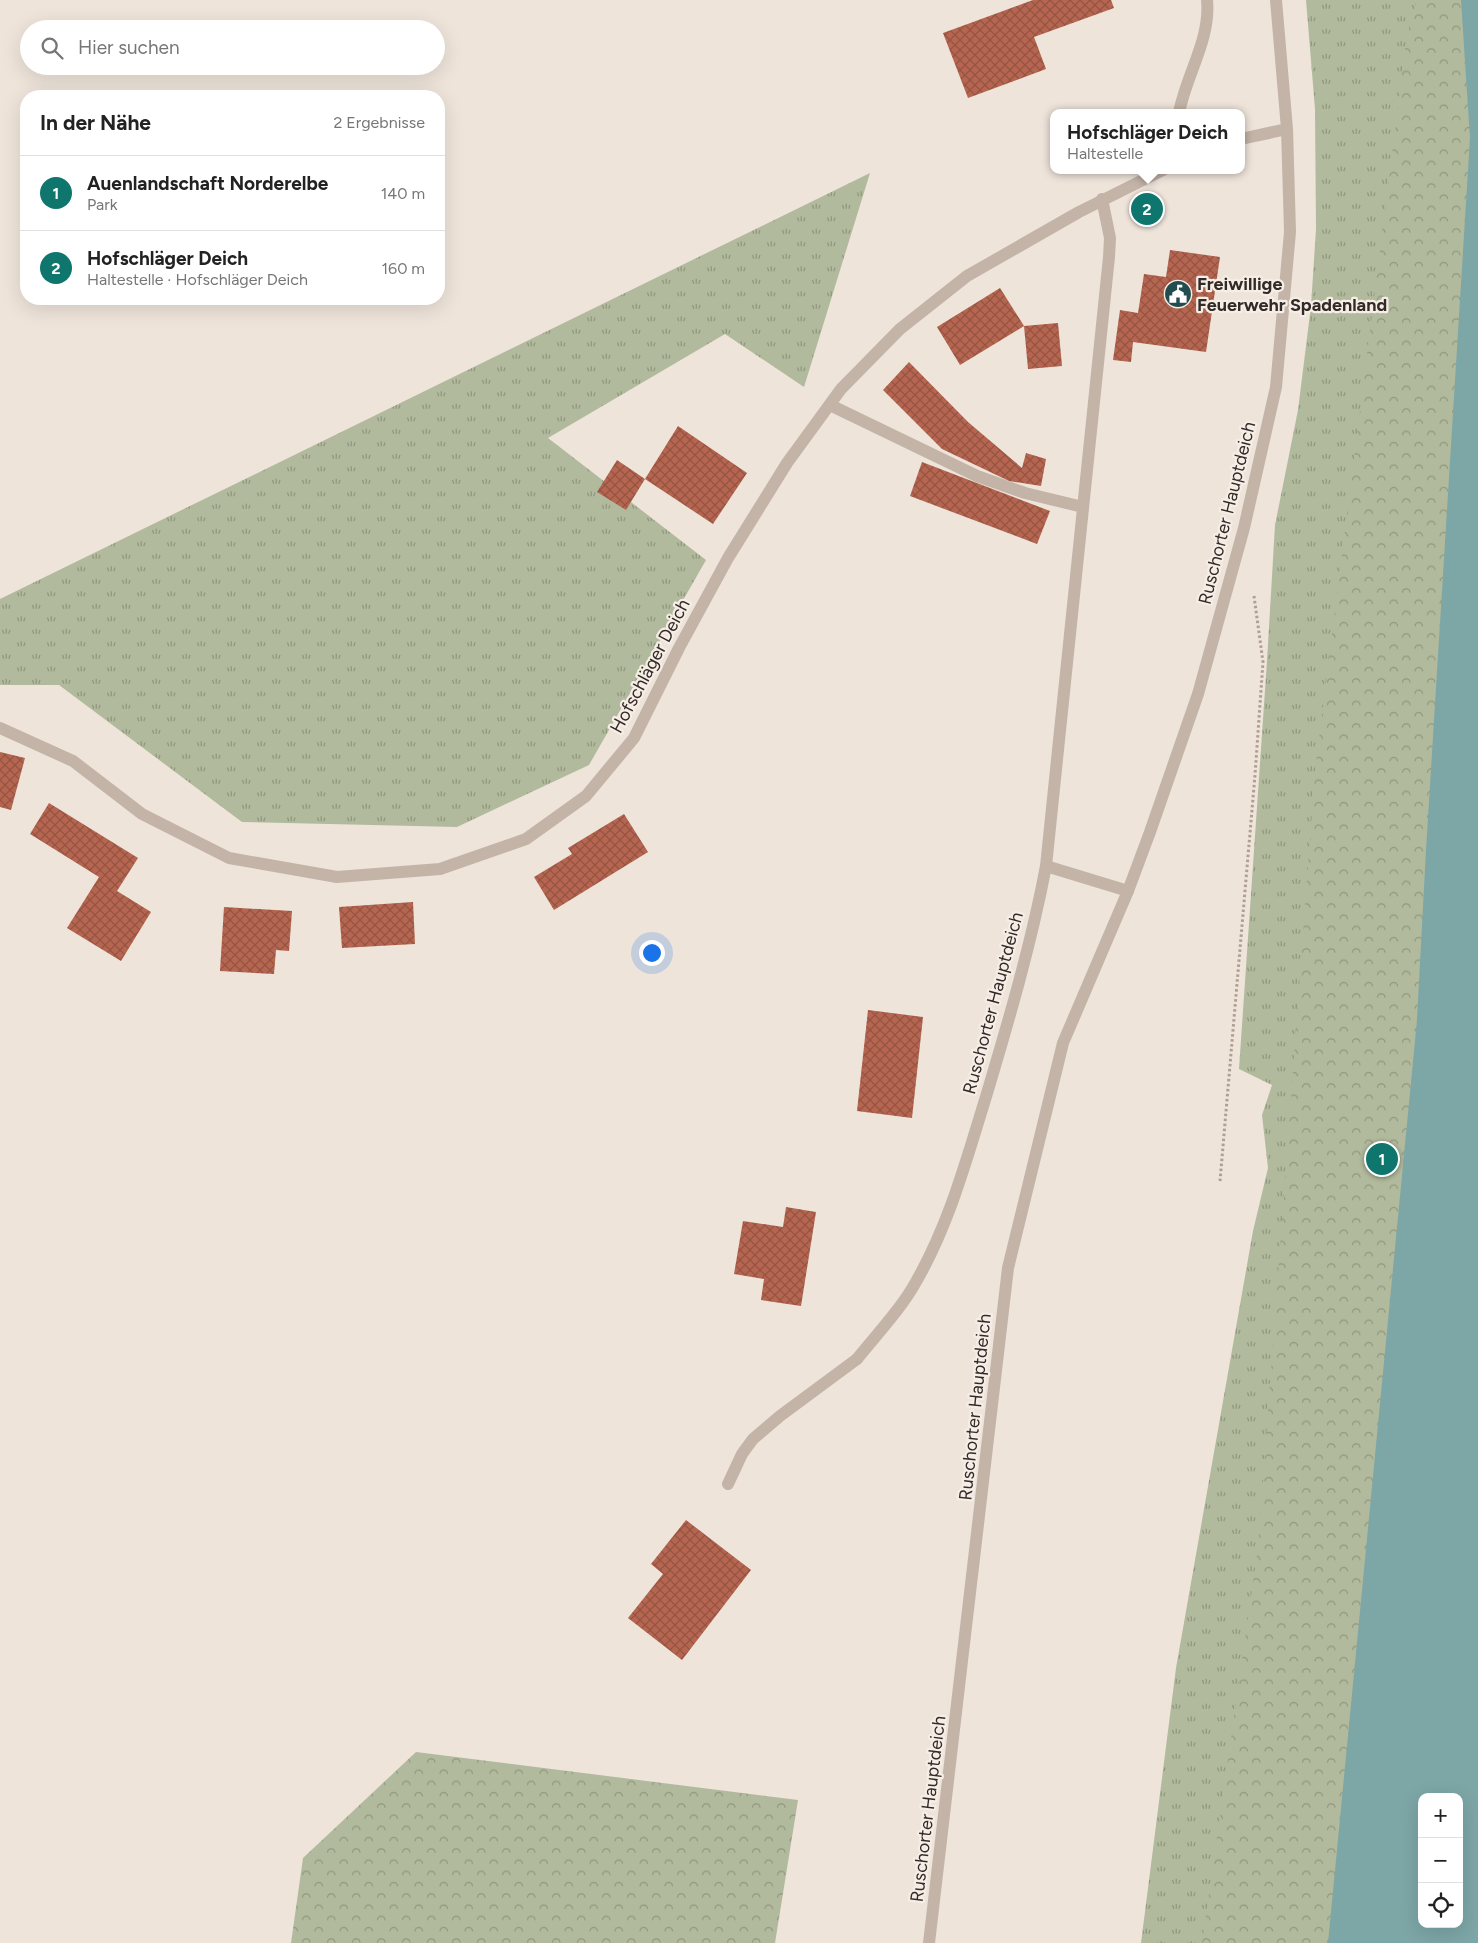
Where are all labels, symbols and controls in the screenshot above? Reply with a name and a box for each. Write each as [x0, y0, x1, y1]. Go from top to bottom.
search box [20, 20, 445, 75]
icon: search [38, 34, 66, 62]
text: Hier suchen [78, 36, 179, 59]
popup [1050, 109, 1245, 174]
text: In der Nähe [40, 110, 151, 135]
text: 2 Ergebnisse [333, 113, 425, 132]
text: Hofschläger Deich [1067, 121, 1228, 144]
text: Haltestelle [1067, 144, 1143, 163]
text: Auenlandschaft Norderelbe [87, 172, 328, 195]
text: 1 [53, 184, 59, 203]
text: 140 m [381, 184, 425, 203]
pin: 2 [1131, 190, 1163, 228]
text: Park [87, 195, 117, 214]
text: Hofschläger Deich [87, 247, 248, 270]
text: 2 [51, 259, 61, 278]
text: 160 m [382, 259, 425, 278]
text: Haltestelle · Hofschläger Deich [87, 270, 308, 289]
place label: Freiwillige Feuerwehr Spadenland [1197, 273, 1387, 316]
public building icon: Freiwillige Feuerwehr Spadenland [1163, 279, 1193, 309]
street label: Ruschorter Hauptdeich [1194, 419, 1260, 607]
street label: Hofschläger Deich [605, 595, 695, 737]
street label: Ruschorter Hauptdeich [958, 910, 1028, 1096]
your location [639, 940, 665, 966]
pin: 1 [1366, 1140, 1398, 1178]
street label: Ruschorter Hauptdeich [954, 1313, 996, 1501]
street label: Ruschorter Hauptdeich [906, 1715, 950, 1903]
map controls [1418, 1793, 1463, 1928]
button: + [1418, 1793, 1463, 1838]
button: − [1418, 1838, 1463, 1883]
button: locate [1418, 1883, 1463, 1928]

